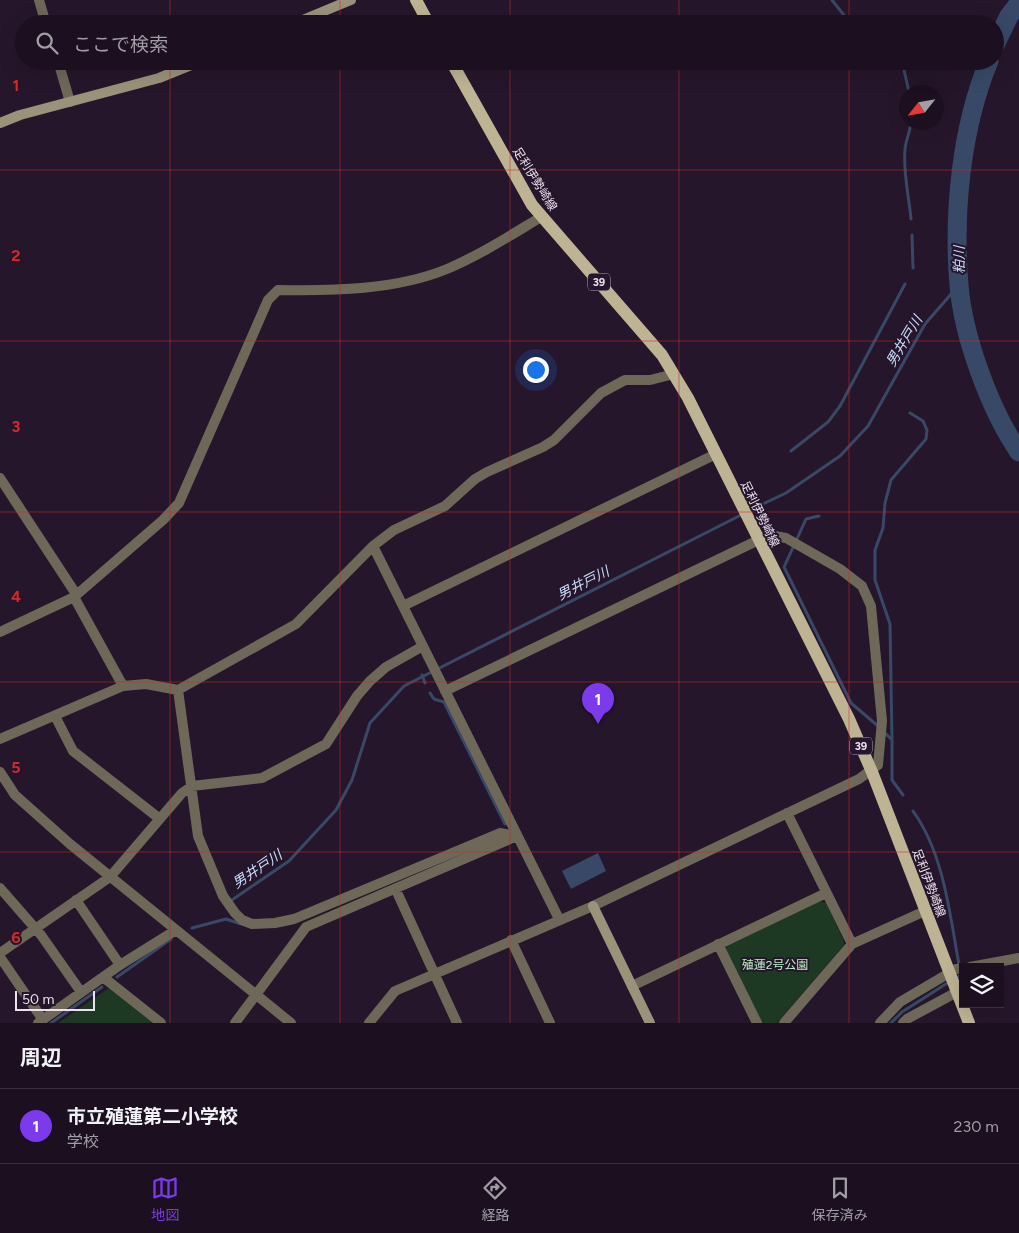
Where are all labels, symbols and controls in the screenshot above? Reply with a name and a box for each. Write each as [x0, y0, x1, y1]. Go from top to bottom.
search box [15, 15, 1004, 70]
icon: search [33, 29, 61, 57]
text: ここで検索 [73, 33, 168, 56]
text: 1 [13, 76, 19, 95]
north arrow [899, 85, 944, 130]
street label: 足利伊勢崎線 [510, 145, 560, 213]
water label: 粕川 [951, 244, 968, 274]
text: 2 [11, 246, 21, 265]
road number: 39 [588, 274, 610, 290]
water label: 男井戸川 [883, 311, 927, 370]
your location [523, 357, 549, 383]
text: 3 [12, 417, 21, 436]
street label: 足利伊勢崎線 [738, 479, 782, 549]
water label: 男井戸川 [554, 562, 614, 604]
text: 4 [11, 587, 21, 606]
pin: 1 [582, 683, 614, 724]
road number: 39 [850, 738, 872, 754]
text: 5 [11, 758, 21, 777]
water label: 男井戸川 [229, 846, 287, 892]
street label: 足利伊勢崎線 [910, 847, 948, 919]
text: 6 [11, 928, 21, 947]
park label: 殖蓮2号公園 [742, 958, 808, 972]
map controls [959, 963, 1004, 1008]
button: layers [959, 963, 1004, 1008]
scale bar [15, 988, 95, 1011]
text: 50 m [22, 991, 54, 1008]
text: 周辺 [20, 1045, 62, 1070]
text: 市立殖蓮第二小学校 [67, 1105, 238, 1128]
text: 1 [33, 1117, 39, 1136]
text: 230 m [954, 1117, 999, 1136]
text: 学校 [67, 1132, 99, 1151]
tab: 地図 [151, 1174, 179, 1224]
tab: 経路 [481, 1174, 509, 1224]
tab: 保存済み [812, 1174, 868, 1224]

